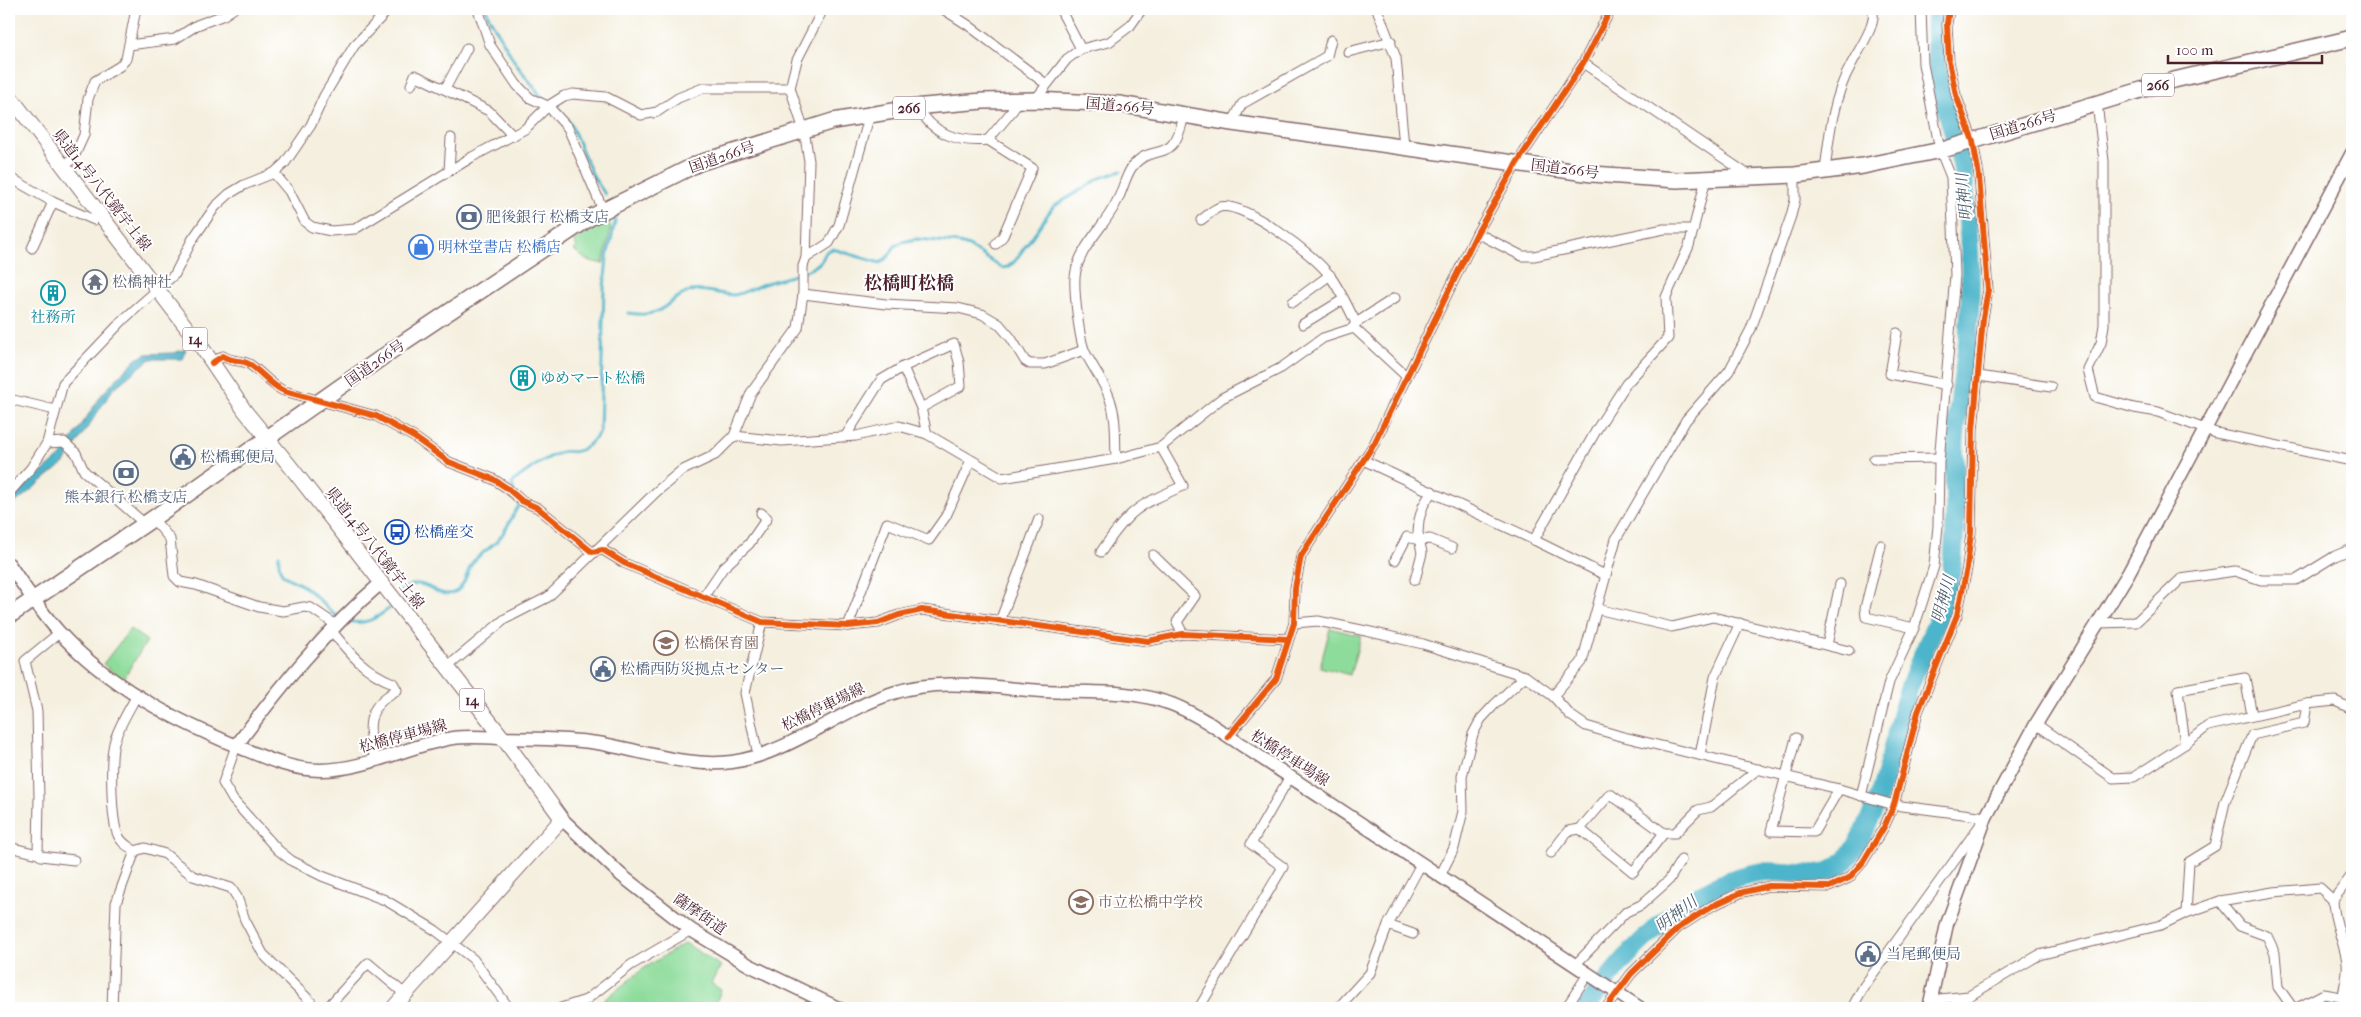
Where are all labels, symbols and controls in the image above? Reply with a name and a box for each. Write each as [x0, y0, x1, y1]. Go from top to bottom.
scale bar [2168, 32, 2322, 64]
text: 100 m [2176, 41, 2214, 59]
road number: 266 [2142, 74, 2174, 96]
street label: 国道266号 [1085, 94, 1155, 118]
road number: 266 [893, 96, 925, 120]
street label: 国道266号 [1987, 106, 2059, 144]
street label: 県道14号八代鏡宇土線 [49, 126, 155, 254]
street label: 国道266号 [686, 137, 758, 177]
street label: 国道266号 [1530, 156, 1600, 182]
water label: 明神川 [1952, 170, 1976, 222]
bank icon: 肥後銀行 松橋支店 [456, 204, 482, 230]
place label: 肥後銀行 松橋支店 [486, 208, 609, 226]
shop icon: 明林堂書店 松橋店 [408, 234, 434, 260]
place label: 明林堂書店 松橋店 [438, 238, 561, 256]
temple icon: 松橋神社 [82, 269, 108, 295]
place label: 松橋神社 [112, 273, 172, 291]
district label: 松橋町松橋 [864, 273, 954, 294]
building icon: 社務所 [40, 280, 66, 306]
place label: 社務所 [30, 308, 76, 326]
road number: 14 [182, 328, 208, 350]
street label: 国道266号 [342, 336, 408, 390]
building icon: ゆめマート松橋 [510, 365, 536, 391]
place label: ゆめマート松橋 [540, 369, 645, 387]
public building icon: 松橋郵便局 [170, 444, 196, 470]
place label: 松橋郵便局 [200, 448, 275, 466]
bank icon: 熊本銀行 松橋支店 [113, 460, 139, 486]
street label: 県道14号八代鏡宇土線 [322, 484, 428, 612]
place label: 熊本銀行 松橋支店 [64, 488, 188, 506]
bus stop icon: 松橋産交 [384, 519, 410, 545]
place label: 松橋産交 [414, 523, 474, 541]
water label: 明神川 [1928, 571, 1959, 625]
school or university icon: 松橋保育園 [653, 630, 679, 656]
place label: 松橋保育園 [684, 634, 759, 652]
public building icon: 松橋西防災拠点センター [590, 656, 616, 682]
place label: 松橋西防災拠点センター [620, 660, 784, 678]
street label: 松橋停車場線 [779, 679, 867, 735]
road number: 14 [460, 688, 484, 712]
street label: 松橋停車場線 [357, 716, 449, 756]
street label: 松橋停車場線 [1247, 726, 1333, 790]
street label: 薩摩街道 [670, 889, 730, 939]
school or university icon: 市立松橋中学校 [1068, 889, 1094, 915]
water label: 明神川 [1651, 891, 1702, 936]
place label: 市立松橋中学校 [1098, 893, 1203, 911]
public building icon: 当尾郵便局 [1855, 941, 1881, 967]
place label: 当尾郵便局 [1886, 945, 1961, 963]

